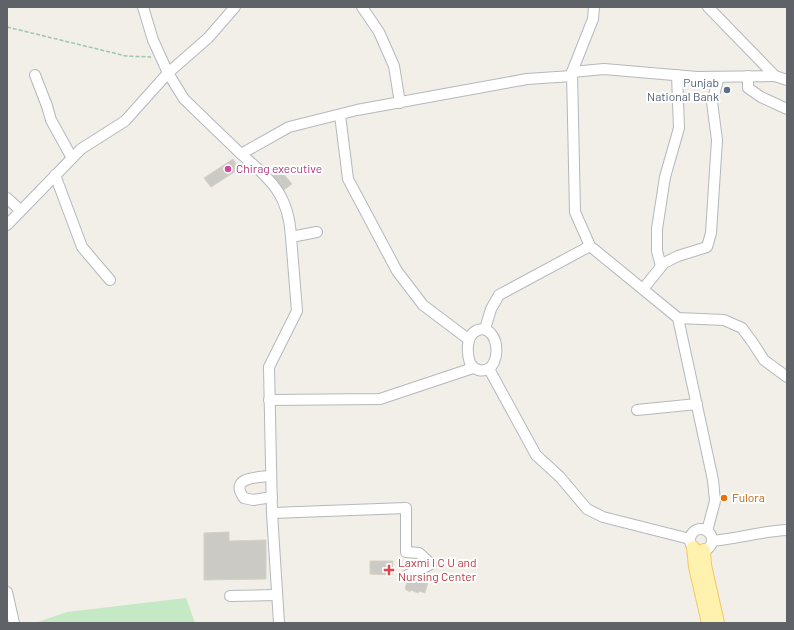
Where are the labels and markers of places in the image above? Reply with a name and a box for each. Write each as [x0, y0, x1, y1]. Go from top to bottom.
place label: Punjab National Bank [647, 75, 719, 103]
marker: Punjab National Bank [722, 85, 732, 95]
place label: Chirag executive [236, 161, 322, 175]
marker: Chirag executive [223, 164, 233, 174]
place label: Fulora [732, 490, 765, 504]
marker: Fulora [719, 493, 729, 503]
place label: Laxmi I C U and Nursing Center [398, 555, 477, 583]
marker: Laxmi I C U and Nursing Center [383, 564, 395, 576]

